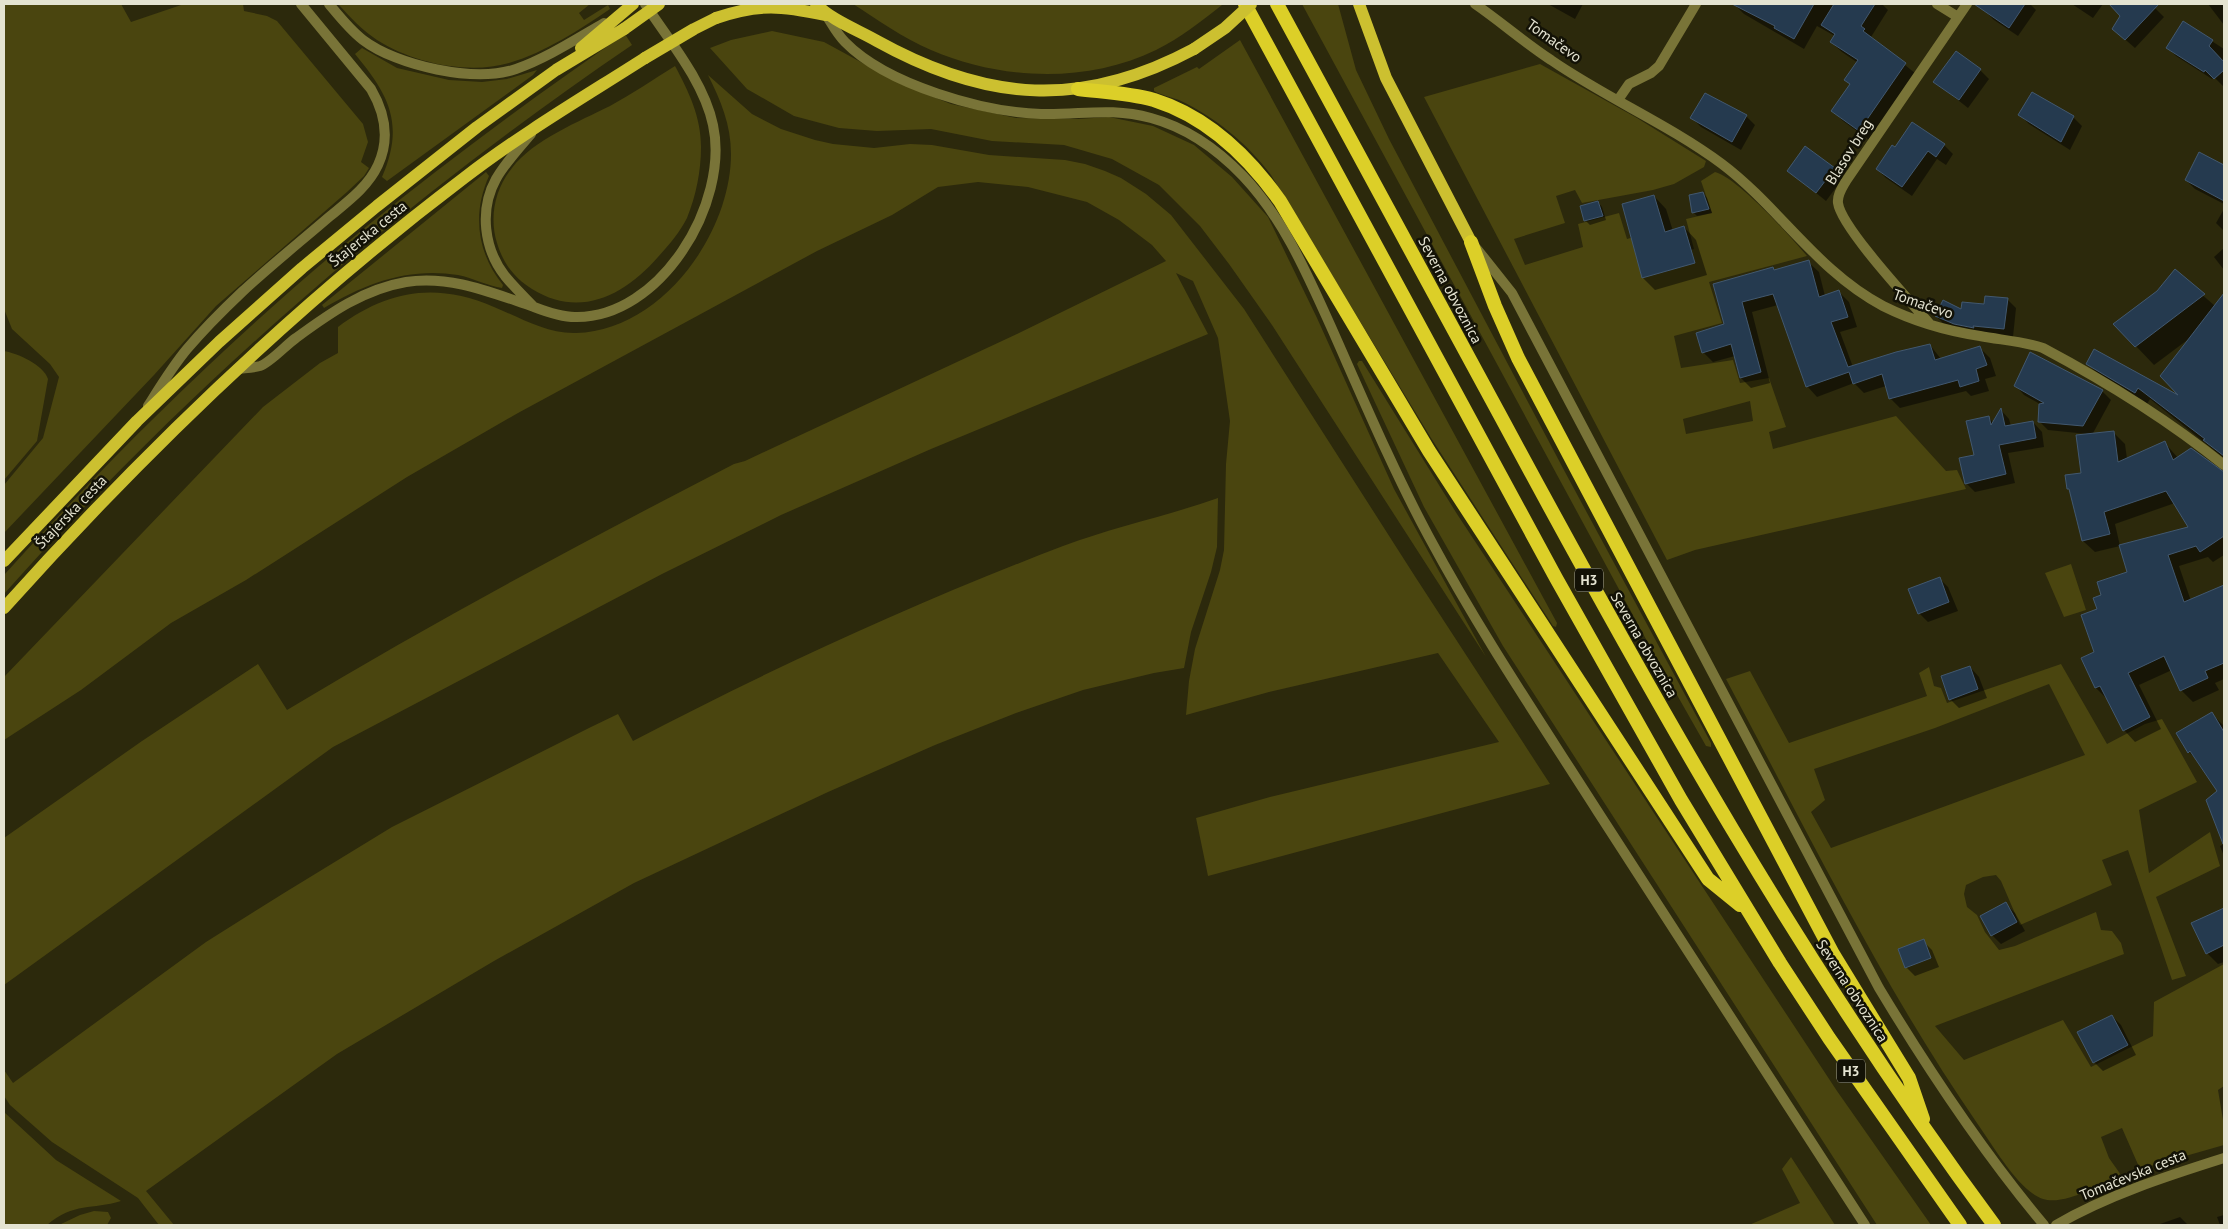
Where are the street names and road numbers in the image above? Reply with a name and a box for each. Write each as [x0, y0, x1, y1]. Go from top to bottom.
street label: Tomačevo [1523, 15, 1585, 66]
street label: Blasov breg [1821, 115, 1876, 188]
street label: Štajerska cesta [325, 196, 411, 271]
street label: Severna obvoznica [1414, 233, 1487, 347]
street label: Tomačevo [1890, 284, 1956, 323]
street label: Štajerska cesta [31, 471, 110, 552]
road number: H3 [1575, 568, 1603, 592]
street label: Severna obvoznica [1607, 589, 1682, 701]
street label: Severna obvoznica [1812, 936, 1893, 1046]
road number: H3 [1837, 1060, 1865, 1082]
street label: Tomačevska cesta [2077, 1145, 2189, 1204]

